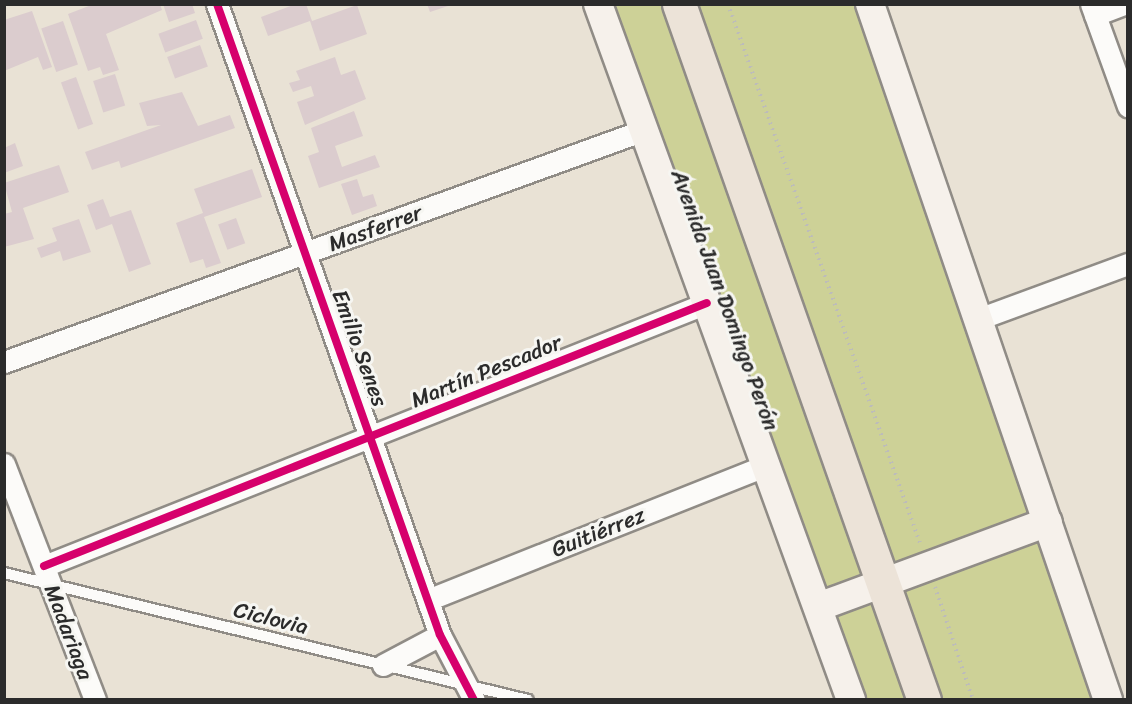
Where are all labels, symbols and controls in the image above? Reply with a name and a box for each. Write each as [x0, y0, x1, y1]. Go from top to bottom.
street label: Avenida Juan Domingo Perón [665, 166, 785, 434]
street label: Masferrer [325, 199, 425, 257]
street label: Emilio Senes [327, 286, 393, 410]
street label: Martín Pescador [407, 329, 565, 413]
street label: Guitiérrez [547, 501, 649, 563]
street label: Madariaga [39, 581, 99, 683]
street label: Ciclovia [231, 596, 311, 640]

